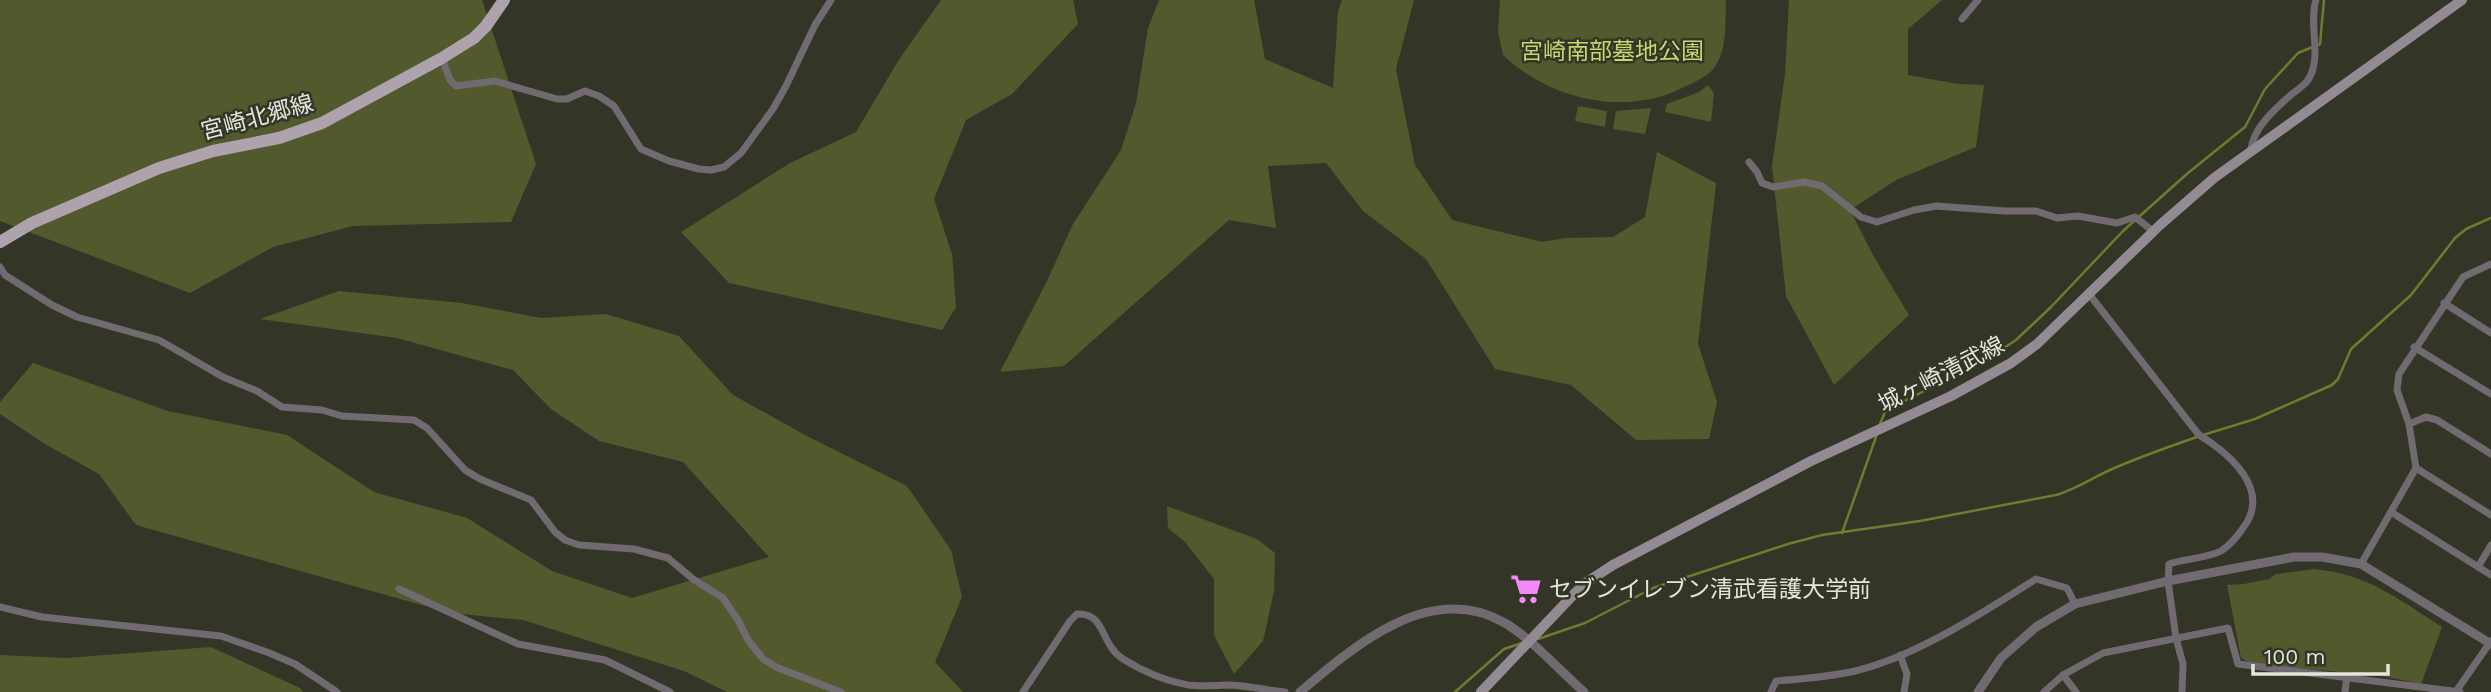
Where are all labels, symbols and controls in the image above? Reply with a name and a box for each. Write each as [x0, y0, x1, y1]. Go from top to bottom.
park label: 宮崎南部墓地公園 [1520, 38, 1704, 65]
street label: 宮崎北郷線 [198, 90, 316, 145]
street label: 城ヶ崎清武線 [1874, 331, 2009, 418]
supermarket icon: セブンイレブン清武看護大学前 [1509, 572, 1543, 606]
place label: セブンイレブン清武看護大学前 [1549, 576, 1871, 603]
scale bar [2253, 632, 2388, 676]
text: 100 m [2264, 644, 2326, 669]

